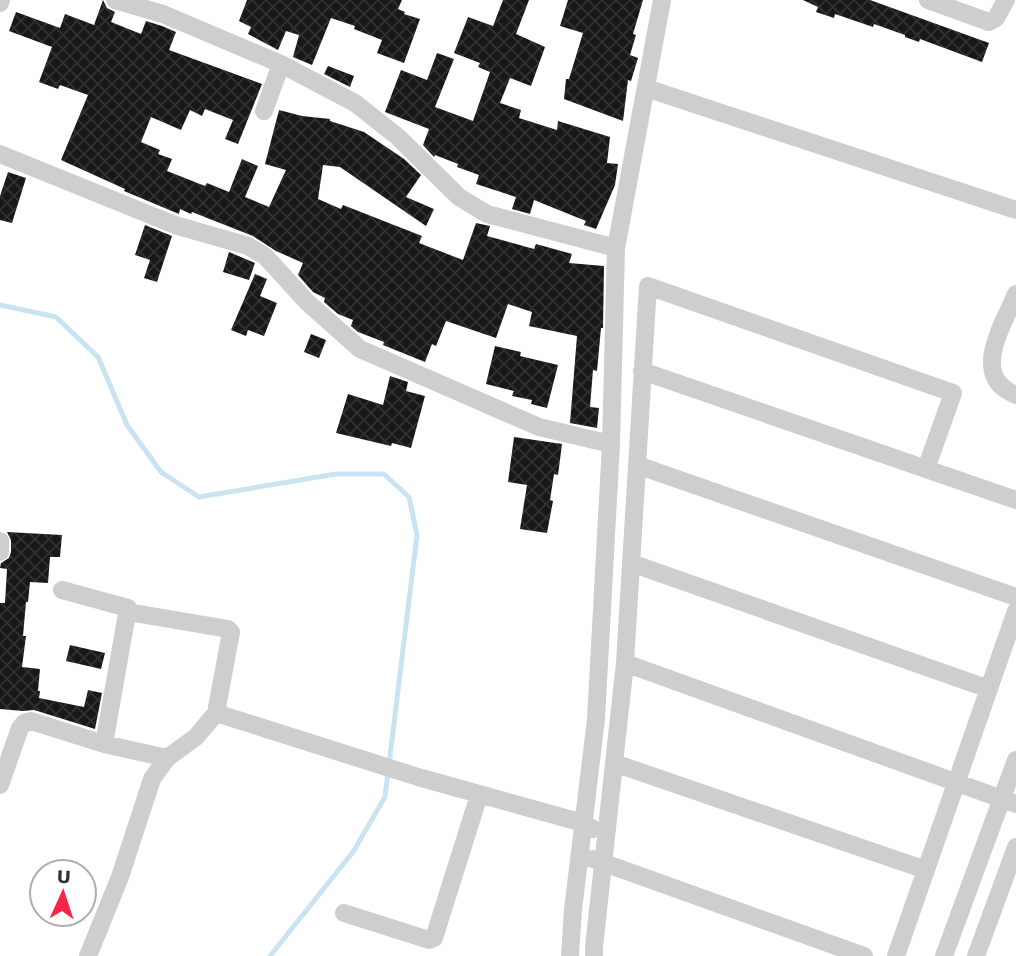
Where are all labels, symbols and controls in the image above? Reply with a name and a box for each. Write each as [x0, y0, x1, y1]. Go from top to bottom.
north arrow [28, 858, 98, 928]
text: U [57, 865, 71, 888]

